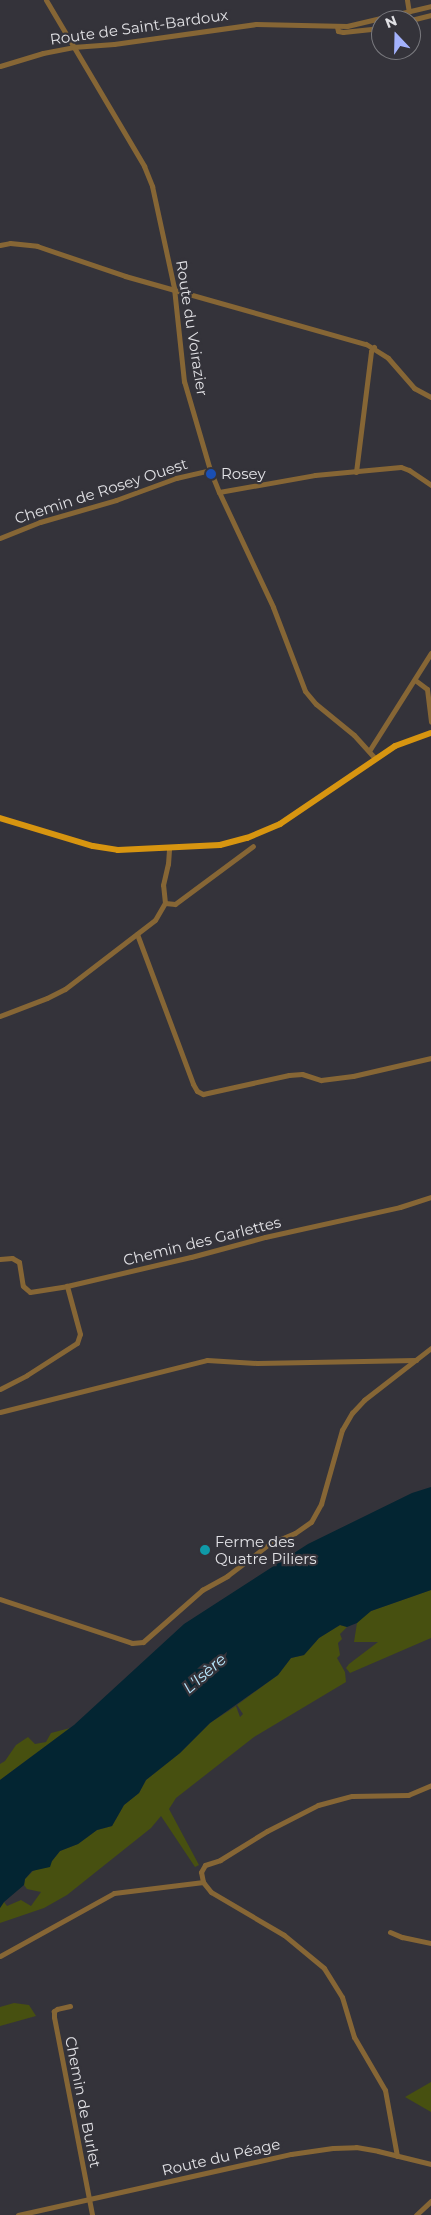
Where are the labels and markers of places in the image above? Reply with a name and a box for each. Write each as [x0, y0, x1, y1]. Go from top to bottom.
place label: Rosey [221, 465, 266, 483]
marker: Rosey [205, 468, 217, 480]
place label: Ferme des Quatre Piliers [215, 1532, 317, 1567]
marker: Ferme des Quatre Piliers [199, 1544, 211, 1556]

